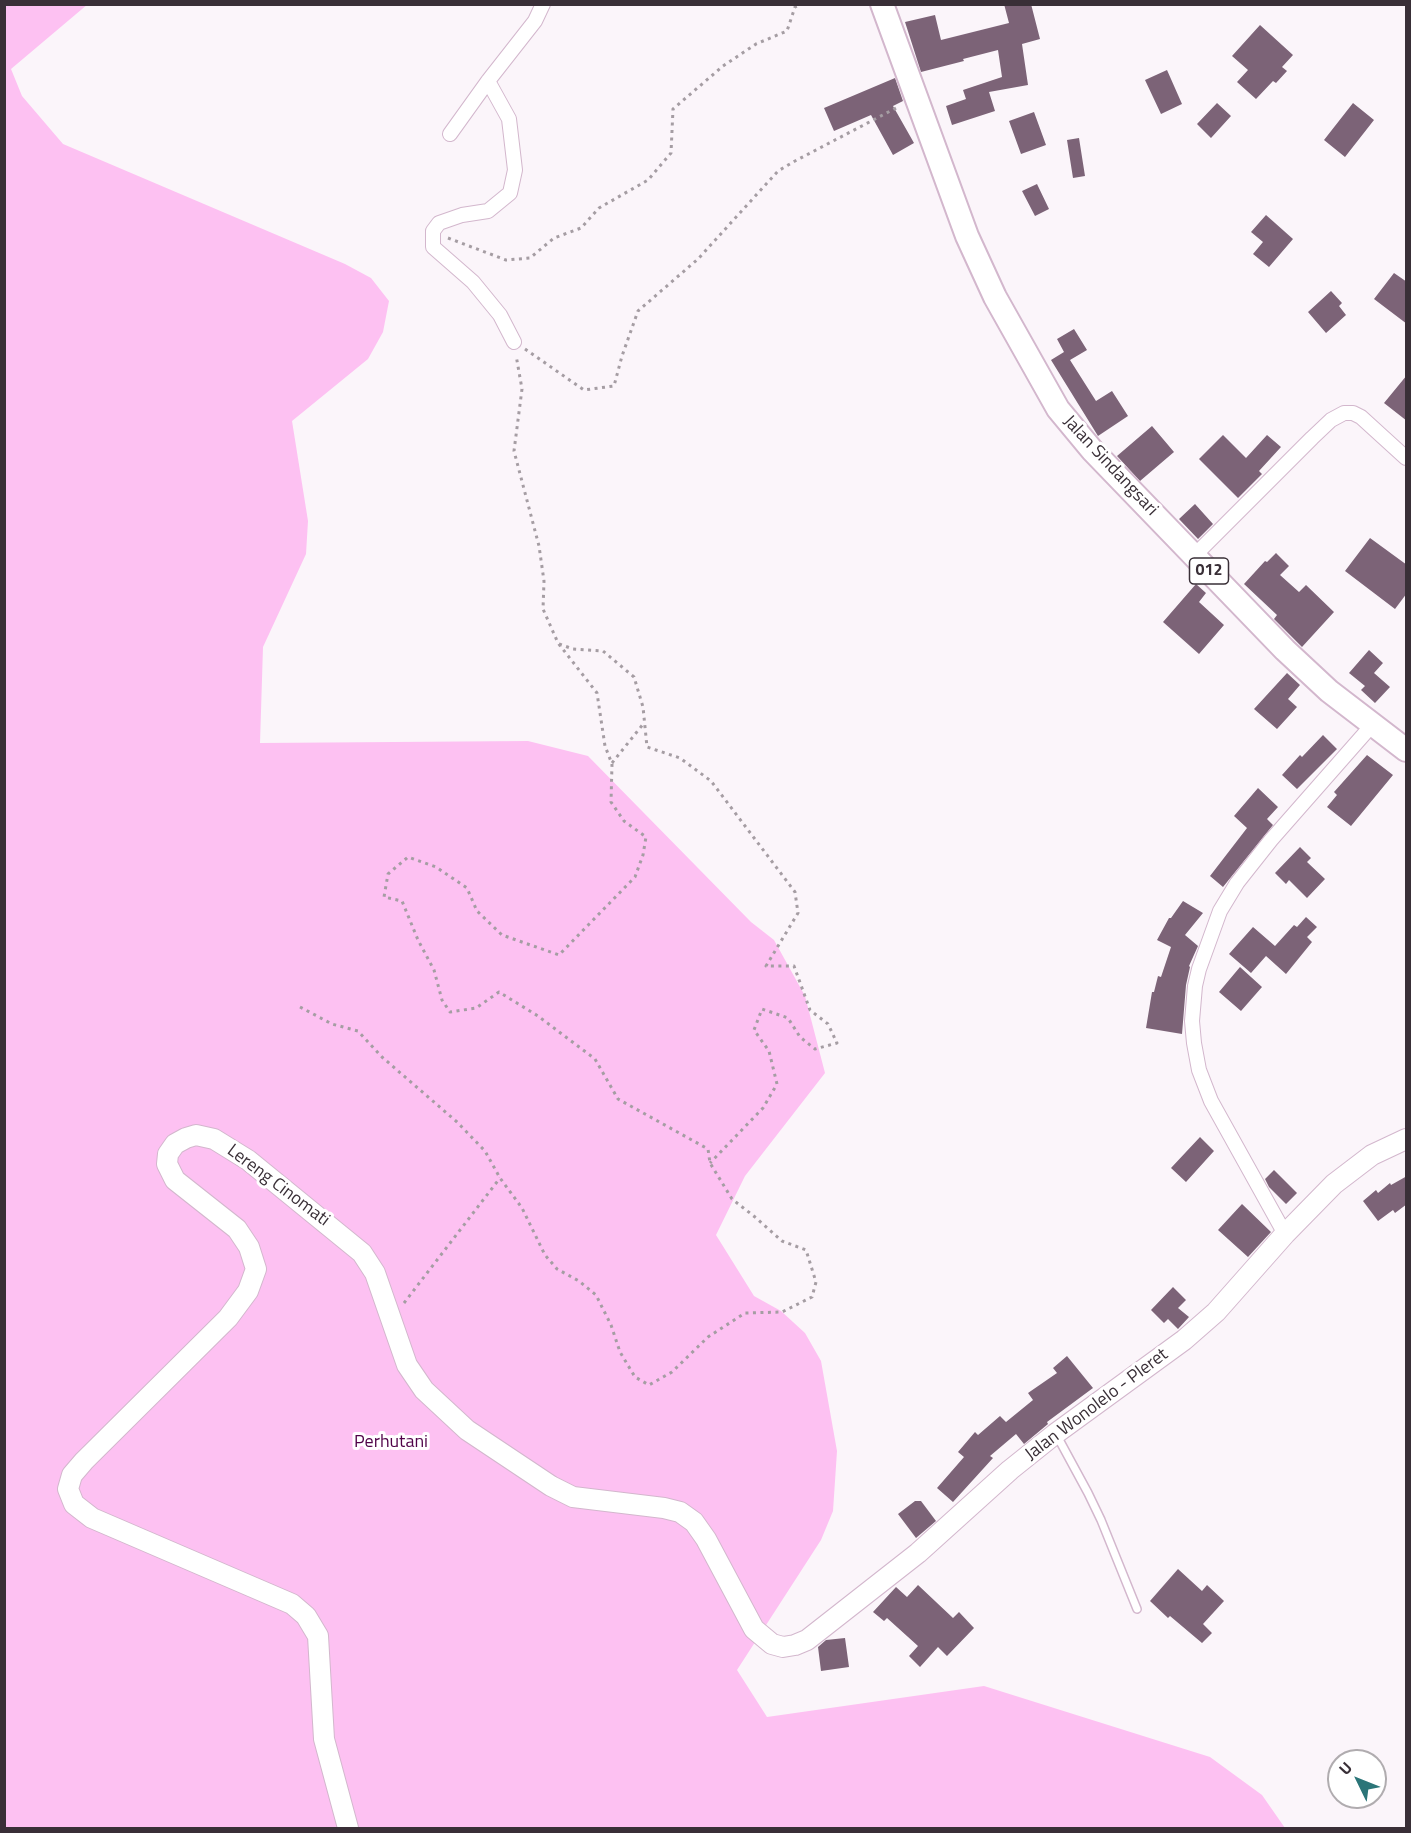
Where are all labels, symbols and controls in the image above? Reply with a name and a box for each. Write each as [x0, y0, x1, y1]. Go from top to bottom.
street label: Jalan Sindangsari [1058, 411, 1162, 521]
road number: 012 [1190, 558, 1228, 584]
street label: Lereng Cinomati [222, 1140, 334, 1232]
street label: Jalan Wonolelo - Pleret [1021, 1344, 1173, 1466]
park label: Perhutani [354, 1432, 428, 1454]
north arrow [1327, 1749, 1387, 1809]
text: U [1333, 1756, 1358, 1780]

